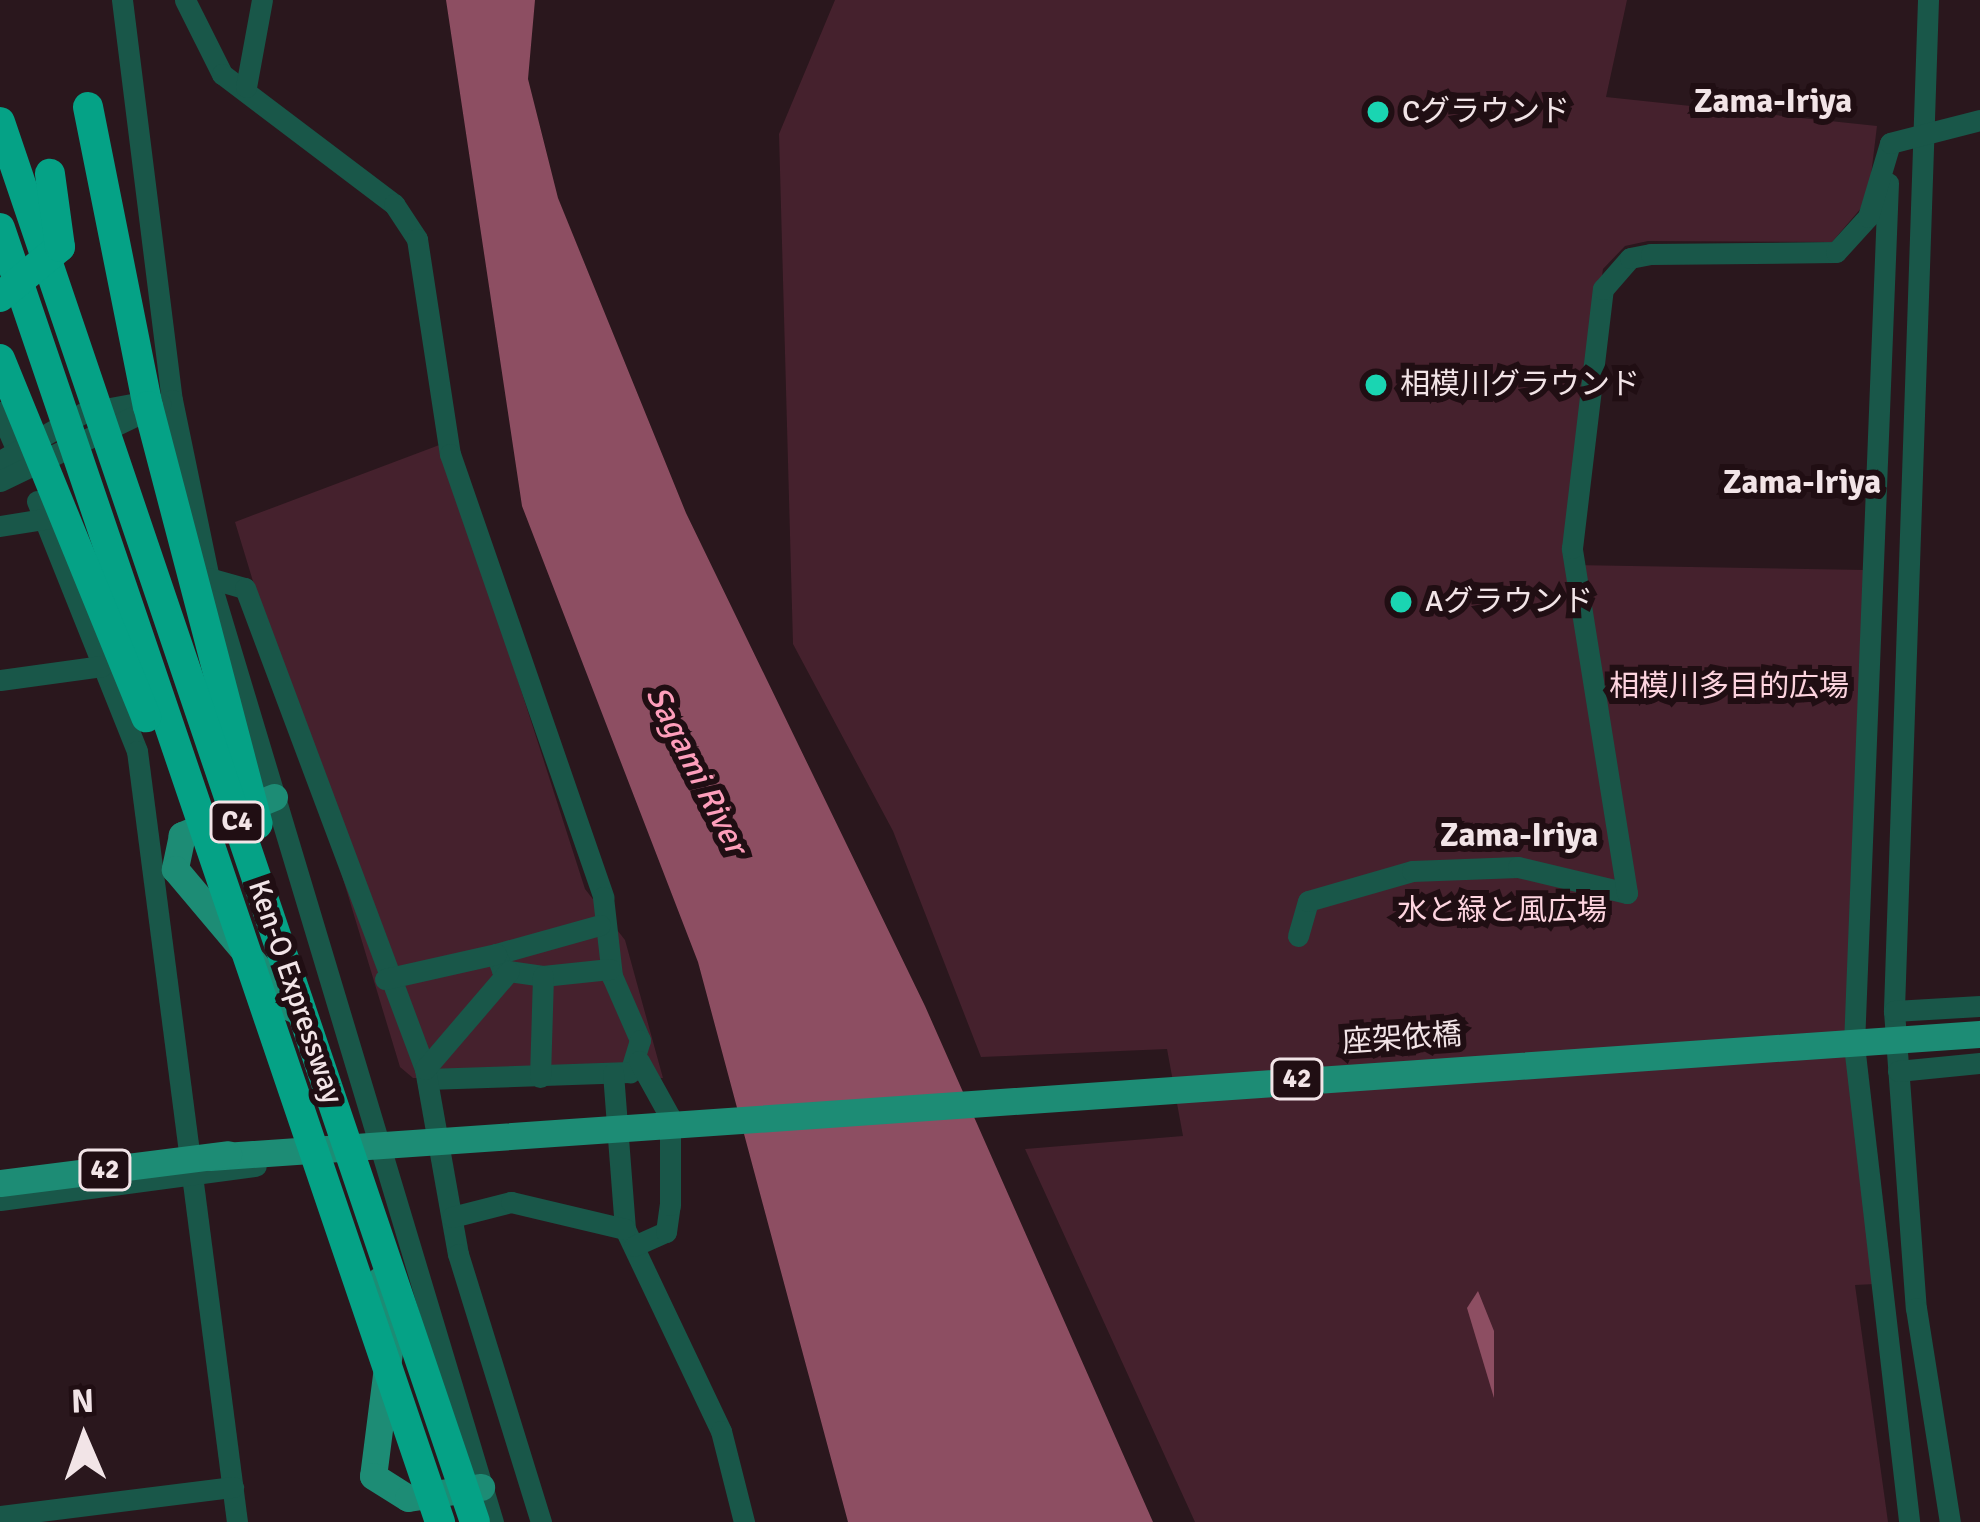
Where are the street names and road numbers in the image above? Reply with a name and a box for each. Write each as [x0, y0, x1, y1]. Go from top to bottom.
road number: C4 [207, 801, 267, 843]
street label: Ken-O Expressway [240, 875, 350, 1109]
street label: 座架依橋 [1341, 1017, 1463, 1061]
road number: 42 [1270, 1058, 1324, 1100]
road number: 42 [78, 1149, 132, 1191]

